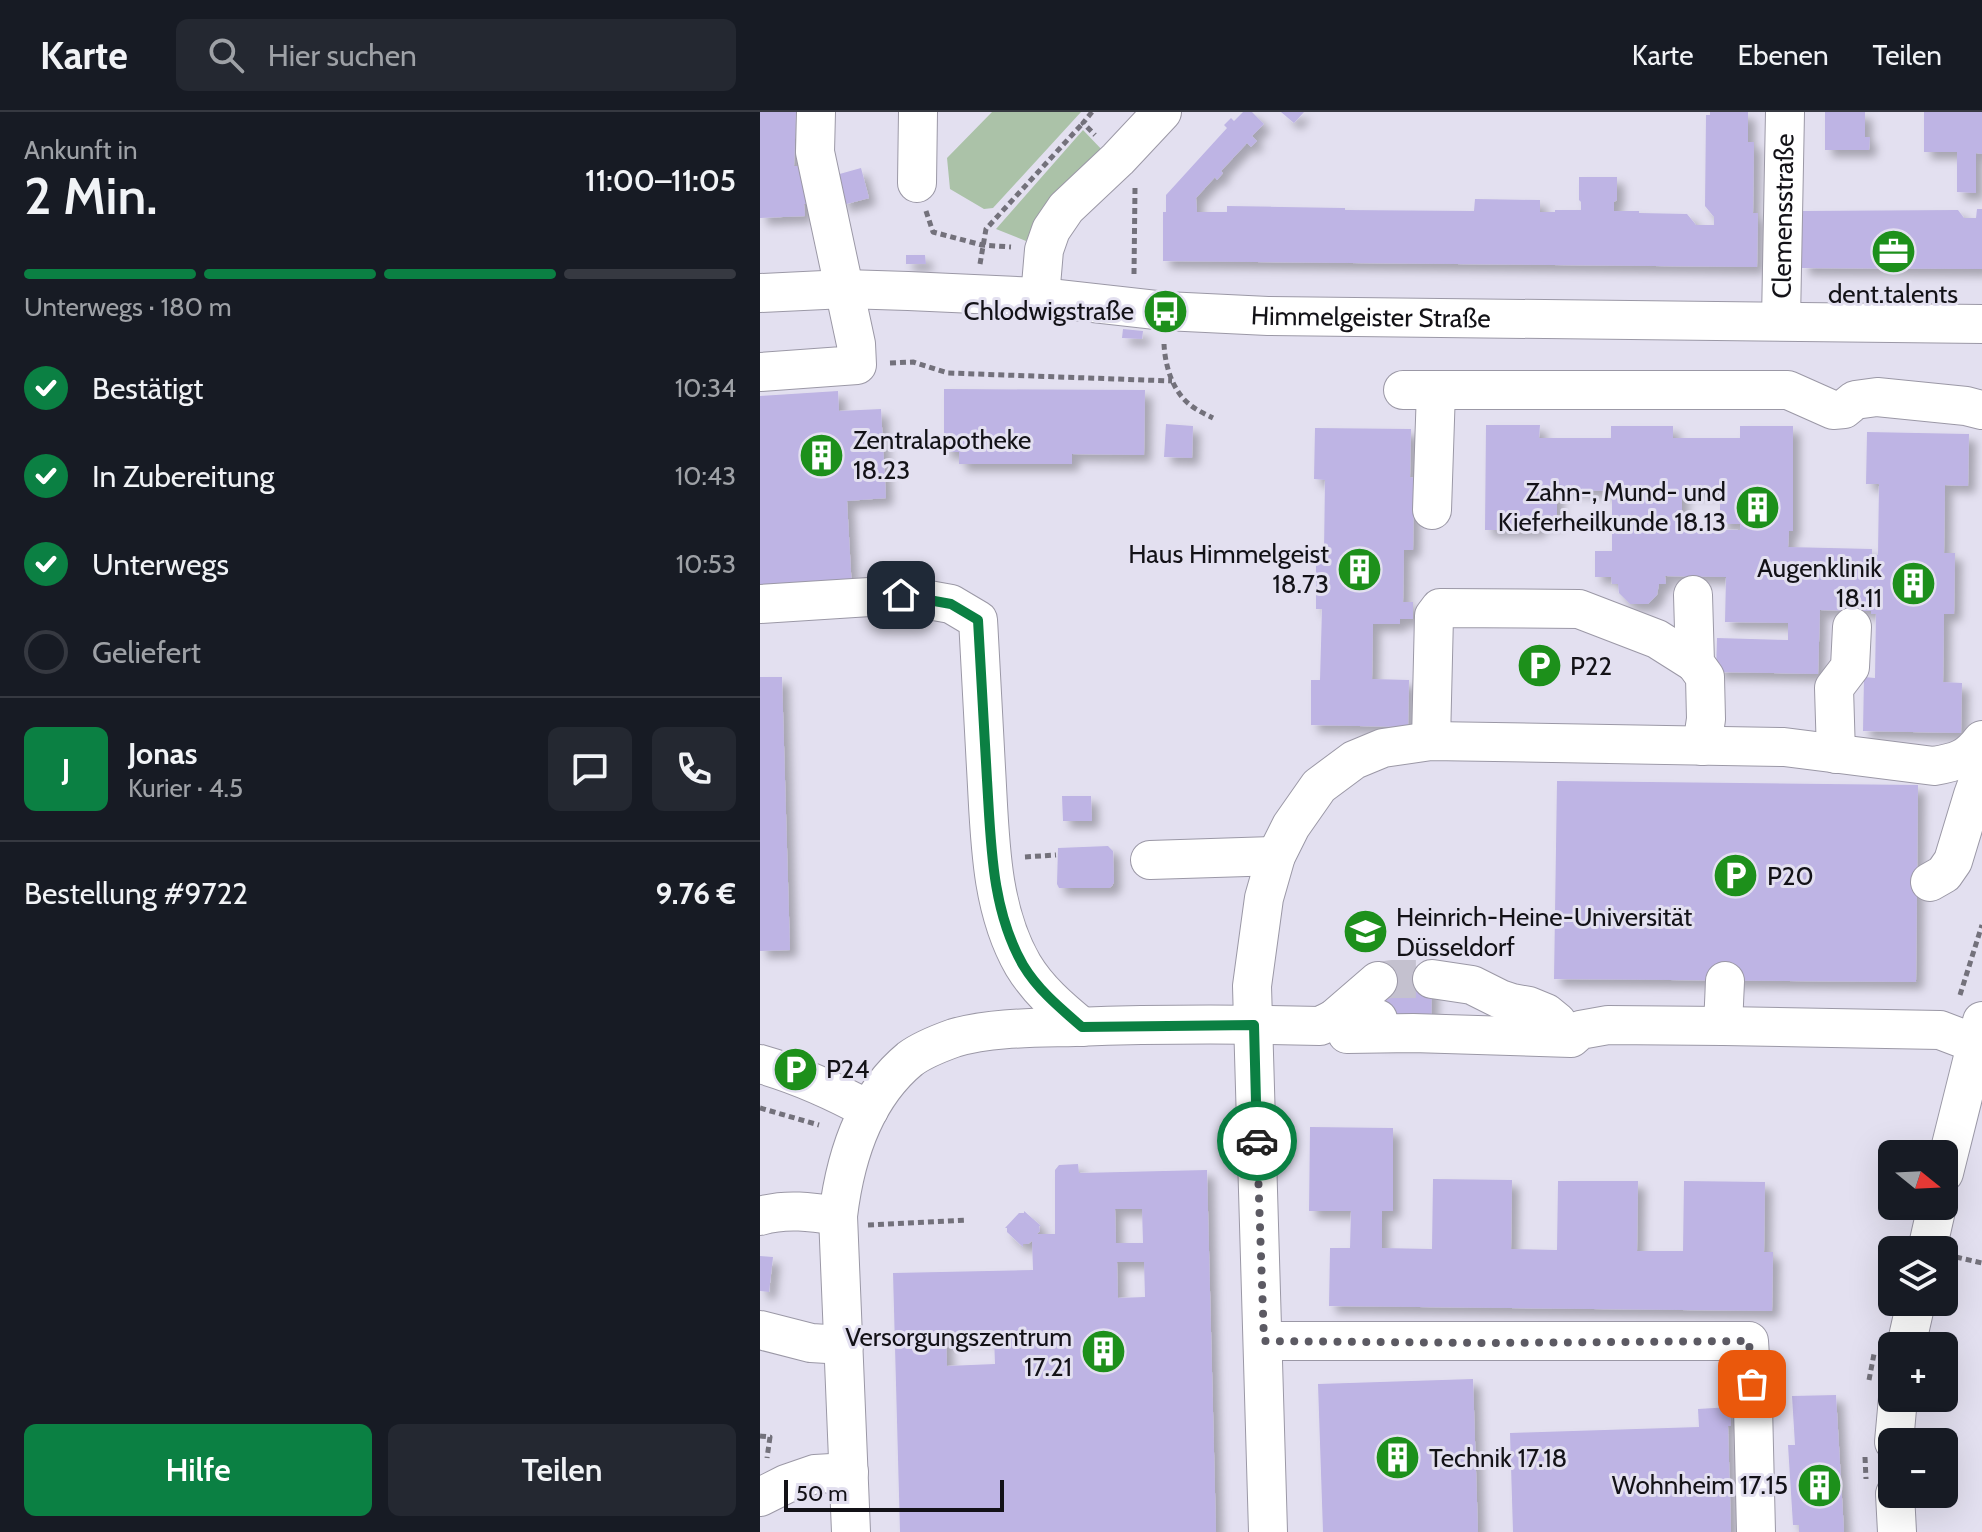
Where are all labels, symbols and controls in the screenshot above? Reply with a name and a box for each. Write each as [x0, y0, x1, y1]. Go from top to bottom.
search box [176, 19, 736, 91]
text: Karte [40, 32, 128, 79]
icon: search [204, 33, 248, 77]
text: Hier suchen [268, 37, 417, 74]
text: Karte [1632, 38, 1694, 72]
text: Ebenen [1738, 38, 1829, 72]
text: Teilen [1873, 38, 1942, 72]
street label: Clemensstraße [1765, 133, 1801, 299]
text: Ankunft in [24, 134, 138, 166]
text: 11:00–11:05 [585, 162, 736, 199]
text: 2 Min. [24, 164, 158, 227]
office icon: dent.talents [1869, 227, 1917, 275]
place label: dent.talents [1828, 278, 1958, 310]
bus stop icon: Chlodwigstraße [1141, 287, 1189, 335]
text: Unterwegs · 180 m [24, 291, 232, 323]
place label: Chlodwigstraße [964, 295, 1134, 327]
street label: Himmelgeister Straße [1250, 299, 1491, 334]
icon: check [24, 366, 68, 410]
text: Bestätigt [92, 370, 203, 407]
text: 10:34 [675, 372, 736, 404]
place label: Zentralapotheke 18.23 [853, 424, 1031, 486]
building icon: Zentralapotheke 18.23 [798, 431, 846, 479]
icon: check [24, 454, 68, 498]
text: In Zubereitung [92, 458, 275, 495]
text: 10:43 [675, 460, 736, 492]
place label: Zahn-, Mund- und Kieferheilkunde 18.13 [1498, 476, 1726, 538]
building icon: Zahn-, Mund- und Kieferheilkunde 18.13 [1733, 483, 1781, 531]
place label: Haus Himmelgeist 18.73 [1128, 538, 1329, 600]
icon: check [24, 542, 68, 586]
building icon: Haus Himmelgeist 18.73 [1336, 545, 1384, 593]
text: Unterwegs [92, 546, 229, 583]
text: 10:53 [676, 548, 736, 580]
place label: Augenklinik 18.11 [1757, 552, 1882, 614]
building icon: Augenklinik 18.11 [1889, 559, 1937, 607]
pin [867, 561, 935, 629]
icon: home [879, 573, 923, 617]
text: Geliefert [92, 634, 201, 671]
parking icon: P22 [1515, 642, 1563, 690]
place label: P22 [1570, 650, 1612, 682]
button: chat [548, 727, 632, 811]
button: phone [652, 727, 736, 811]
text: Jonas [128, 735, 197, 772]
text: J [62, 751, 70, 788]
text: Kurier · 4.5 [128, 772, 243, 804]
parking icon: P20 [1712, 852, 1760, 900]
place label: P20 [1767, 860, 1814, 892]
text: Bestellung #9722 [24, 875, 248, 912]
text: 9.76 € [656, 875, 736, 912]
place label: Heinrich-Heine-Universität Düsseldorf [1396, 901, 1692, 963]
school or university icon: Heinrich-Heine-Universität Düsseldorf [1341, 908, 1389, 956]
parking icon: P24 [771, 1045, 819, 1093]
place label: P24 [826, 1053, 870, 1085]
courier [1217, 1101, 1297, 1181]
icon: car [1235, 1119, 1279, 1163]
north arrow [1878, 1140, 1958, 1220]
map controls [1878, 1140, 1958, 1508]
button: layers [1878, 1236, 1958, 1316]
place label: Versorgungszentrum 17.21 [845, 1321, 1072, 1383]
building icon: Versorgungszentrum 17.21 [1079, 1328, 1127, 1376]
button: + [1878, 1332, 1958, 1412]
pin [1718, 1350, 1786, 1418]
icon: bag [1730, 1362, 1774, 1406]
button: Hilfe [24, 1424, 372, 1516]
button: Teilen [388, 1424, 736, 1516]
button: − [1878, 1428, 1958, 1508]
building icon: Technik 17.18 [1374, 1434, 1422, 1482]
place label: Technik 17.18 [1429, 1442, 1567, 1474]
building icon: Wohnheim 17.15 [1795, 1461, 1843, 1509]
place label: Wohnheim 17.15 [1612, 1469, 1788, 1501]
scale bar [784, 1476, 1004, 1512]
text: 50 m [796, 1480, 848, 1507]

